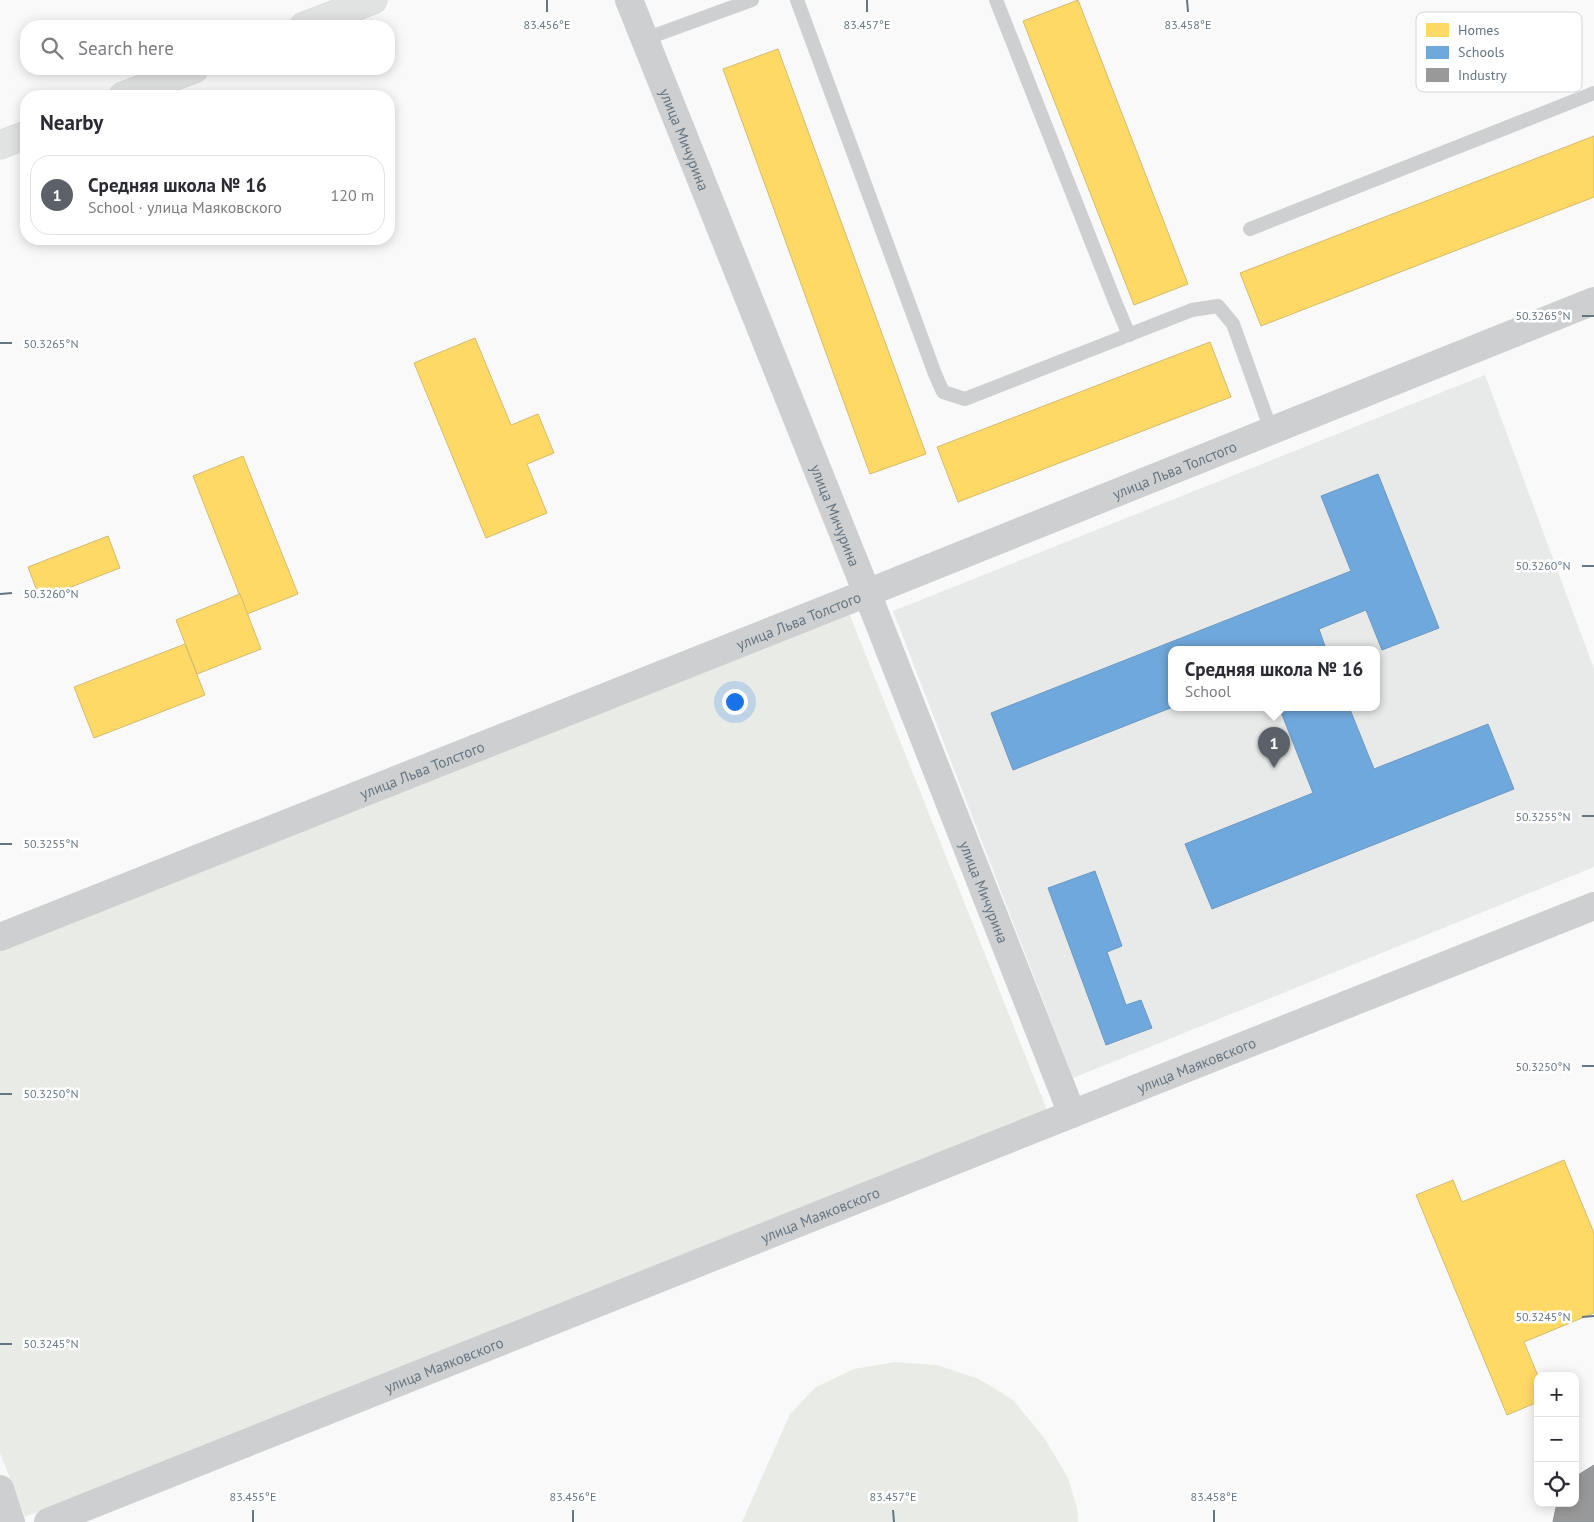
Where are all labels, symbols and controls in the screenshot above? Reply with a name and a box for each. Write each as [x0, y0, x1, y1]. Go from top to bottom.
legend [1416, 12, 1582, 92]
text: 83.456°E [524, 17, 570, 32]
text: 83.457°E [844, 17, 890, 32]
text: 83.458°E [1165, 17, 1211, 32]
search box [20, 20, 395, 75]
text: Homes [1458, 21, 1499, 39]
icon: search [38, 34, 66, 62]
text: Search here [78, 36, 174, 60]
text: Schools [1458, 43, 1505, 61]
text: Industry [1458, 66, 1507, 84]
street label: улица Мичурина [656, 85, 714, 193]
text: Nearby [40, 109, 103, 136]
text: Средняя школа № 16 [88, 173, 267, 197]
text: 1 [52, 185, 62, 205]
text: 120 m [331, 185, 374, 205]
text: School · улица Маяковского [88, 197, 282, 217]
text: 50.3265°N [1516, 308, 1570, 323]
text: 50.3265°N [24, 336, 78, 351]
street label: улица Льва Толстого [1109, 436, 1239, 503]
street label: улица Мичурина [807, 461, 865, 569]
text: 50.3260°N [1516, 558, 1570, 573]
text: 50.3260°N [24, 586, 78, 601]
street label: улица Льва Толстого [733, 587, 864, 653]
popup [1168, 646, 1380, 711]
text: Средняя школа № 16 [1185, 657, 1363, 681]
text: School [1185, 681, 1231, 701]
your location [722, 689, 748, 715]
pin: 1 [1258, 727, 1290, 768]
street label: улица Льва Толстого [357, 736, 487, 803]
text: 50.3255°N [1516, 809, 1570, 824]
text: 50.3255°N [24, 836, 78, 851]
street label: улица Мичурина [956, 838, 1013, 946]
street label: улица Маяковского [1134, 1032, 1258, 1097]
text: 50.3250°N [1516, 1059, 1570, 1074]
text: 50.3250°N [24, 1086, 78, 1101]
street label: улица Маяковского [758, 1182, 882, 1247]
text: 50.3245°N [1516, 1309, 1570, 1324]
street label: улица Маяковского [381, 1332, 506, 1397]
text: 50.3245°N [24, 1336, 78, 1351]
map controls [1534, 1372, 1579, 1507]
button: + [1534, 1372, 1579, 1417]
button: − [1534, 1417, 1579, 1462]
button: locate [1534, 1462, 1579, 1507]
text: 83.455°E [230, 1489, 276, 1504]
text: 83.456°E [550, 1489, 596, 1504]
text: 83.457°E [870, 1489, 916, 1504]
text: 83.458°E [1191, 1489, 1237, 1504]

